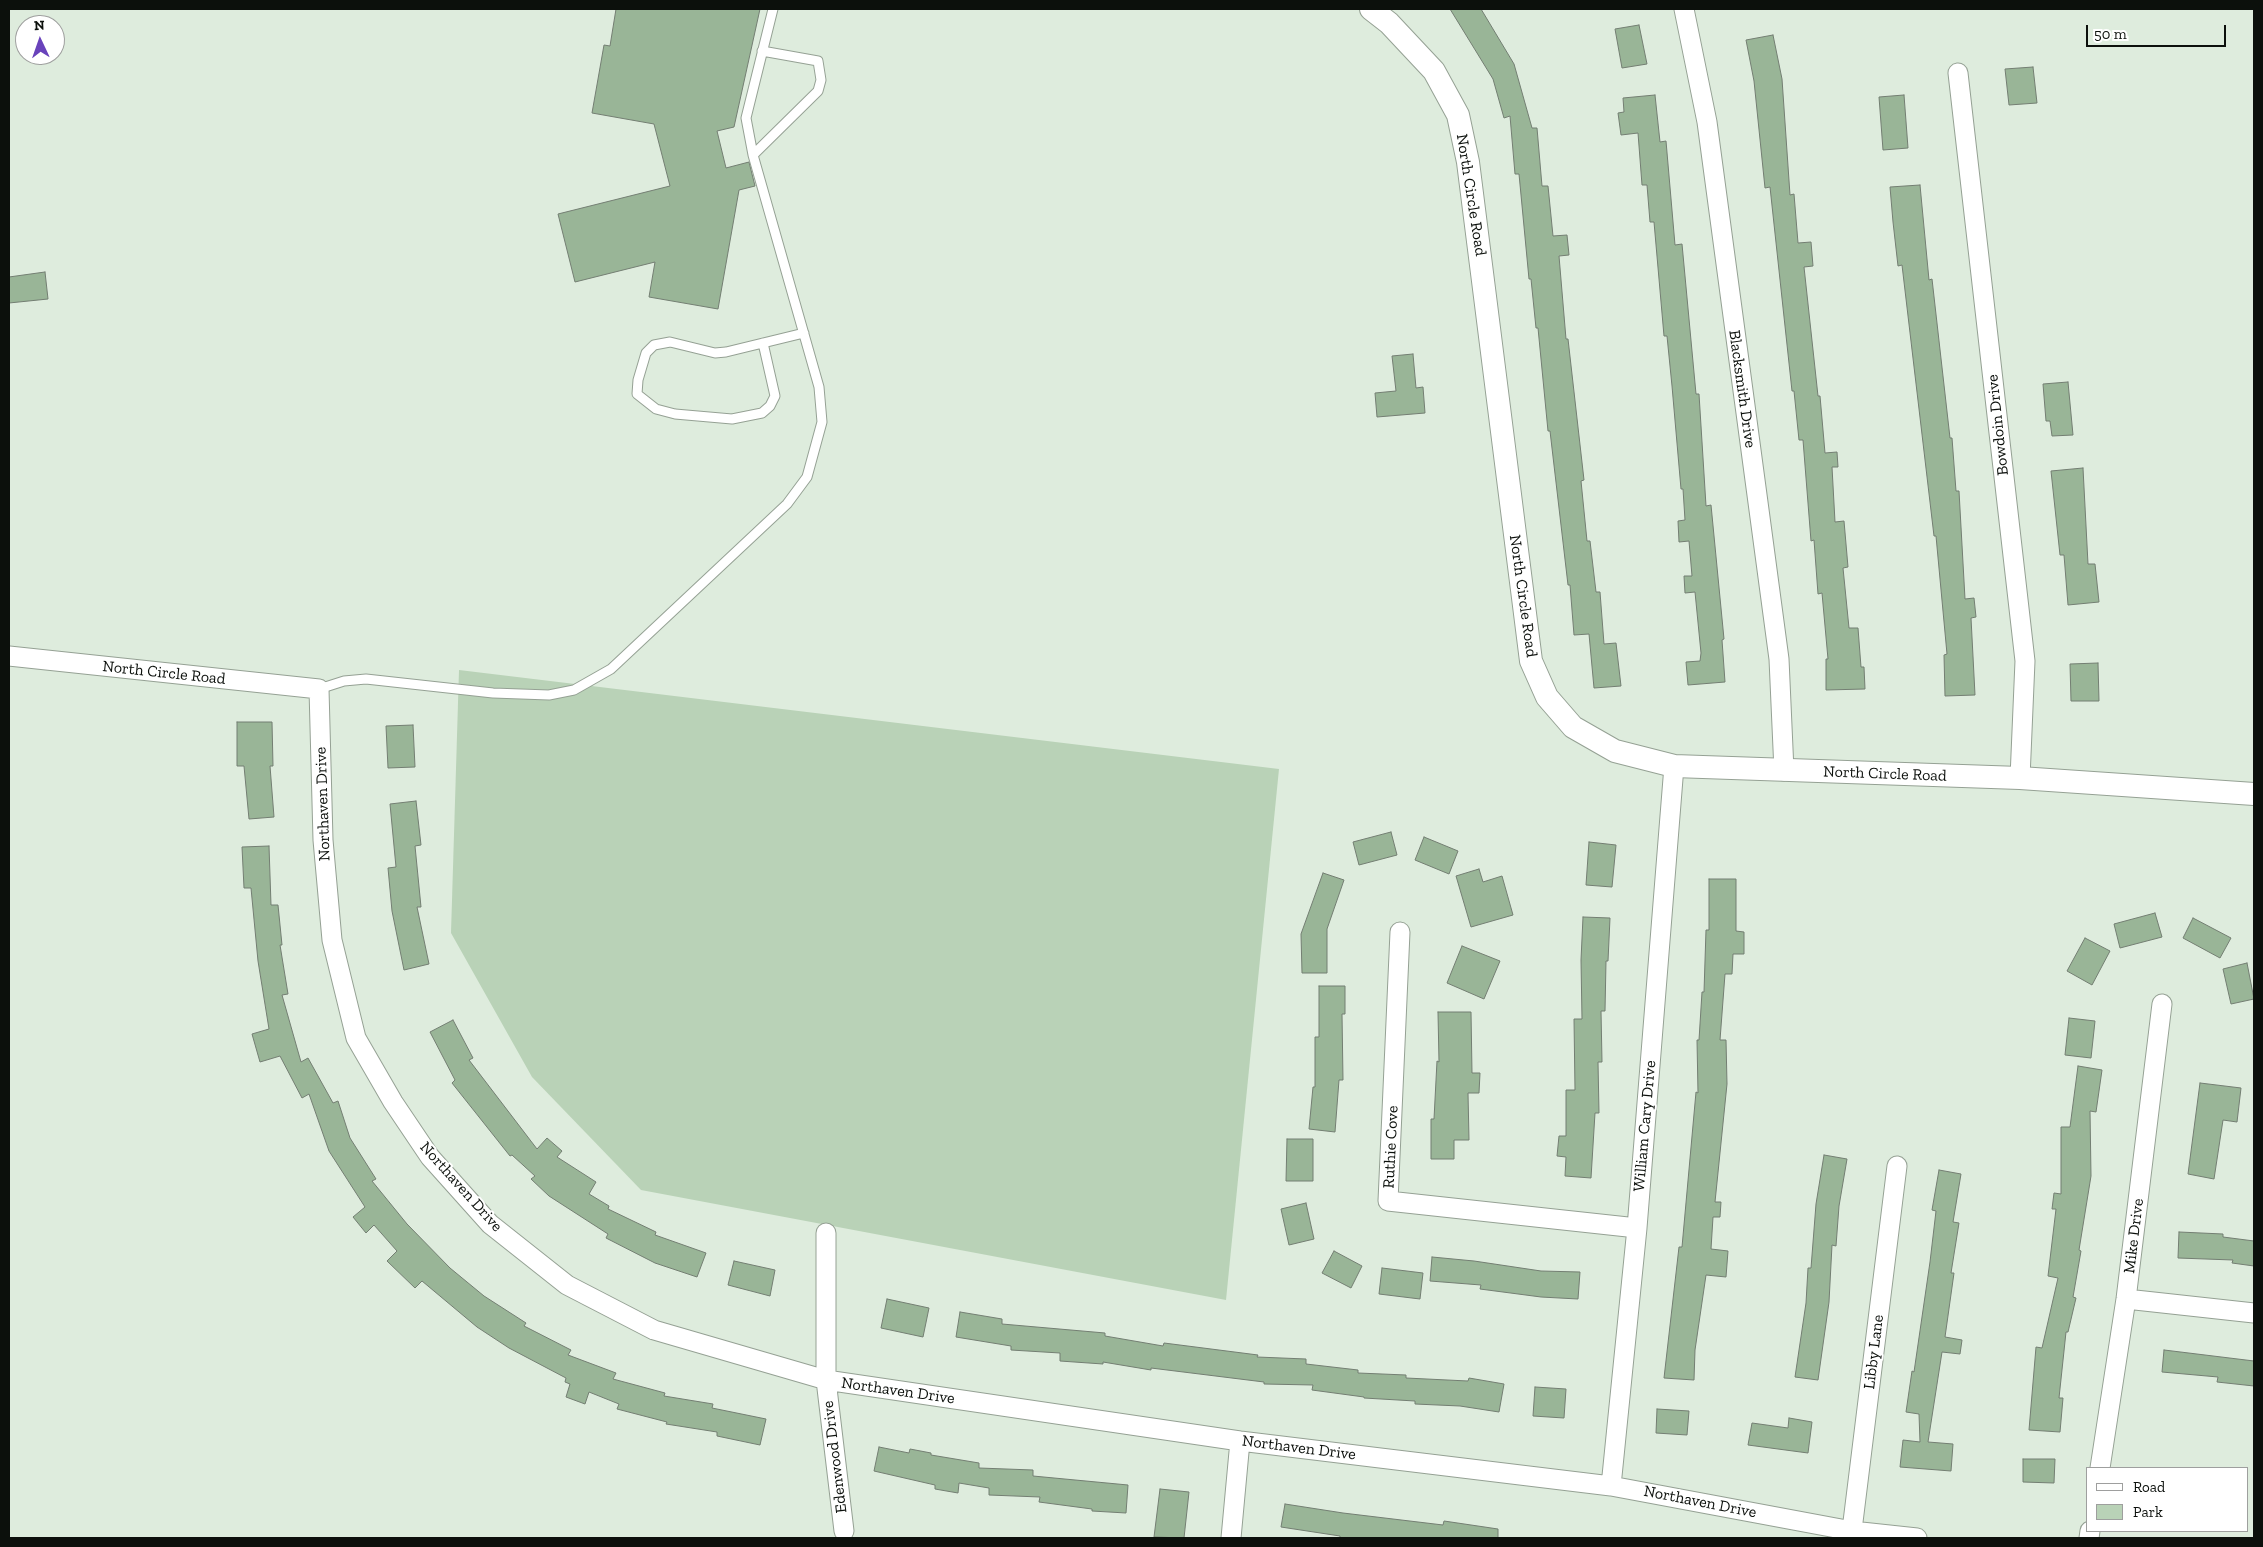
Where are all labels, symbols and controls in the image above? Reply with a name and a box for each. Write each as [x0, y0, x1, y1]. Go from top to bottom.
north arrow [15, 15, 65, 65]
scale bar [2088, 15, 2228, 47]
text: N [33, 17, 45, 34]
text: 50 m [2094, 25, 2127, 43]
street label: North Circle Road [1452, 132, 1490, 258]
street label: Blacksmith Drive [1724, 329, 1760, 449]
street label: Bowdoin Drive [1983, 373, 2013, 477]
street label: North Circle Road [1505, 533, 1541, 659]
street label: North Circle Road [102, 657, 226, 689]
street label: Northaven Drive [311, 746, 335, 862]
street label: North Circle Road [1823, 762, 1947, 786]
street label: William Cary Drive [1630, 1060, 1660, 1192]
street label: Ruthie Cove [1379, 1105, 1403, 1189]
street label: Northaven Drive [416, 1138, 506, 1236]
street label: Mike Drive [2120, 1197, 2148, 1275]
street label: Libby Lane [1860, 1314, 1888, 1390]
street label: Northaven Drive [840, 1374, 956, 1408]
street label: Edenwood Drive [819, 1400, 851, 1514]
street label: Northaven Drive [1241, 1431, 1357, 1465]
legend [2086, 1467, 2248, 1532]
text: Road [2133, 1478, 2165, 1496]
street label: Northaven Drive [1642, 1482, 1758, 1522]
text: Park [2133, 1503, 2163, 1521]

